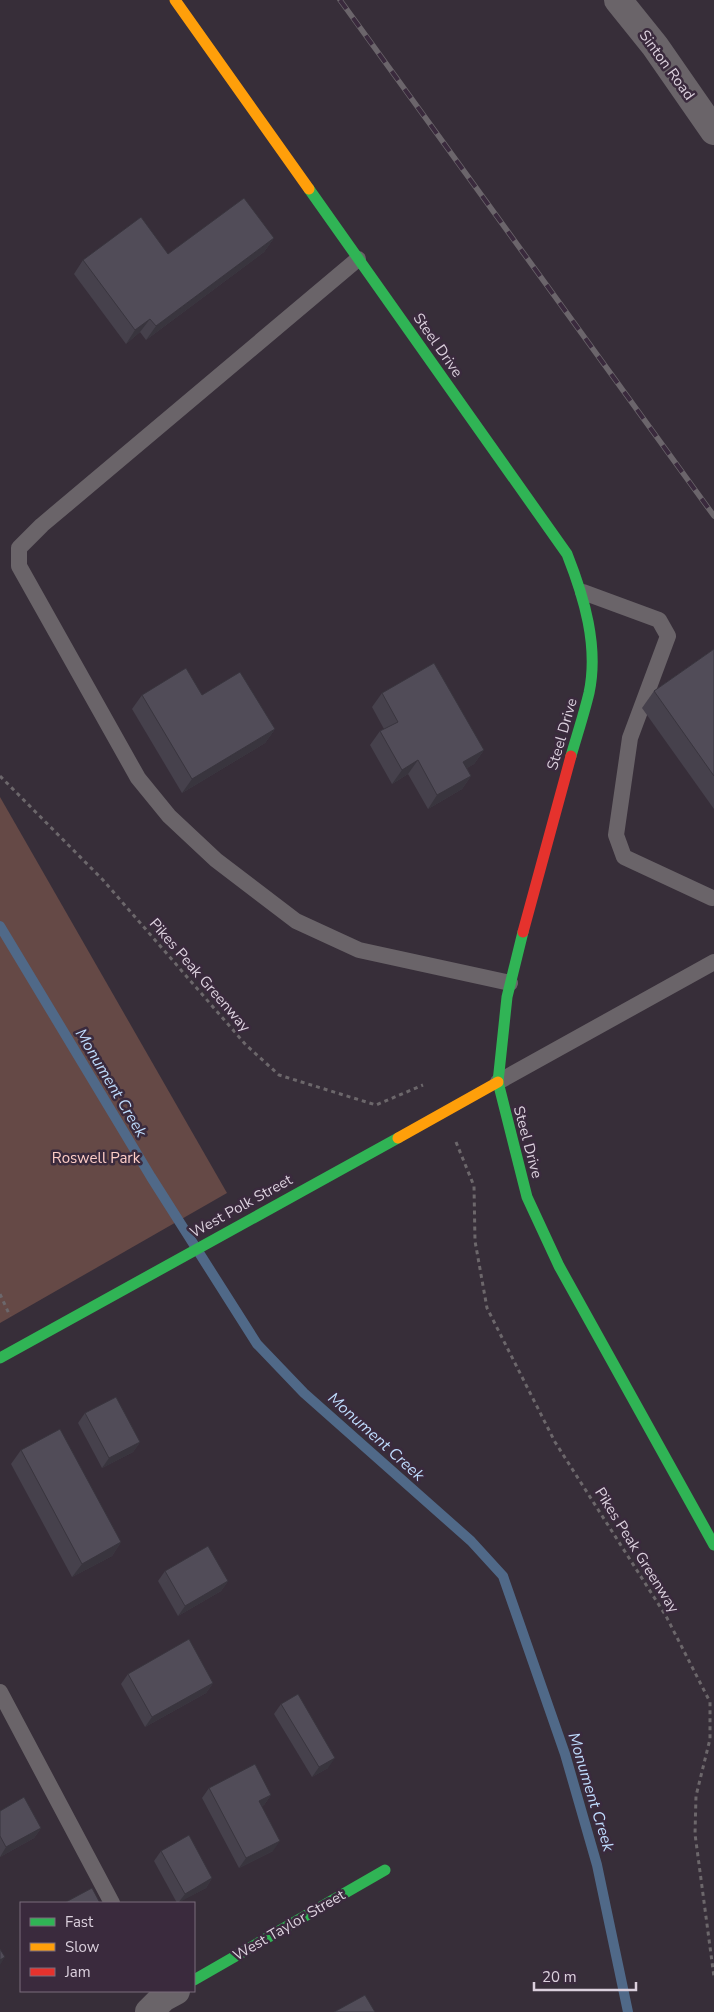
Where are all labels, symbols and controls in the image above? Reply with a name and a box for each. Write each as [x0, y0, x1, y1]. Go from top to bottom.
street label: Sinton Road [635, 26, 699, 104]
street label: Steel Drive [409, 309, 467, 381]
street label: Steel Drive [542, 696, 582, 772]
street label: Pikes Peak Greenway [145, 914, 255, 1036]
water label: Monument Creek [70, 1025, 153, 1142]
street label: Steel Drive [509, 1104, 547, 1180]
park label: Roswell Park [52, 1148, 141, 1168]
street label: West Polk Street [186, 1169, 296, 1242]
water label: Monument Creek [323, 1388, 430, 1487]
street label: Pikes Peak Greenway [590, 1483, 684, 1617]
water label: Monument Creek [562, 1730, 620, 1855]
street label: West Taylor Street [229, 1884, 349, 1965]
legend [20, 1902, 195, 1992]
text: Fast [65, 1912, 94, 1932]
text: Slow [65, 1937, 100, 1957]
scale bar [534, 1960, 636, 1992]
text: Jam [64, 1962, 91, 1982]
text: 20 m [542, 1967, 577, 1987]

